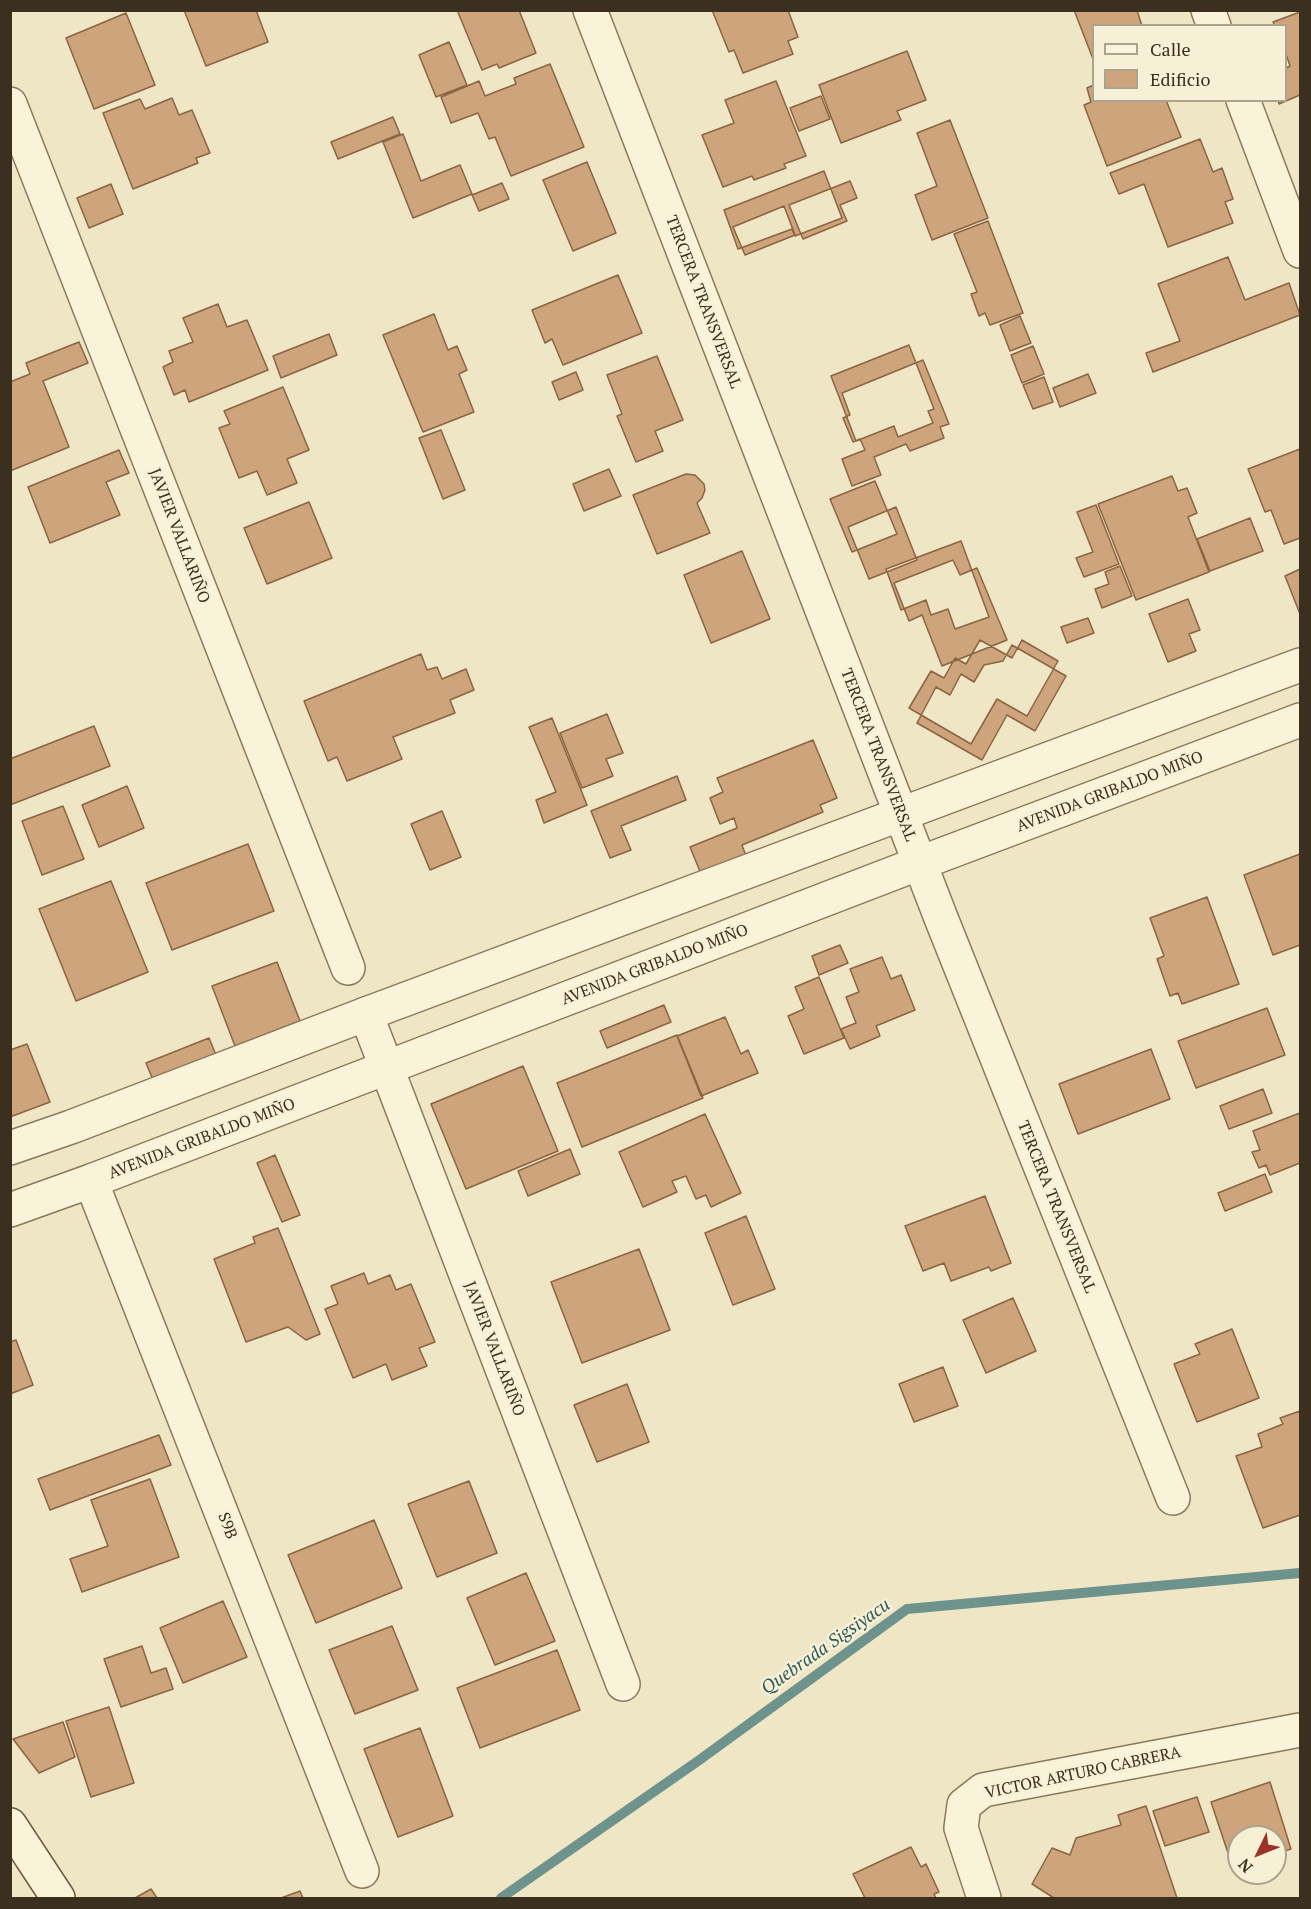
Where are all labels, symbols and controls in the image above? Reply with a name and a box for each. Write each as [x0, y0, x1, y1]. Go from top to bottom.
legend [1092, 24, 1287, 102]
text: Calle [1150, 37, 1191, 61]
text: Edificio [1150, 67, 1210, 91]
street label: TERCERA TRANSVERSAL [661, 213, 745, 391]
street label: JAVIER VALLARIÑO [144, 466, 214, 606]
street label: TERCERA TRANSVERSAL [836, 666, 920, 844]
street label: AVENIDA GRIBALDO MIÑO [1014, 747, 1206, 837]
street label: AVENIDA GRIBALDO MIÑO [559, 920, 751, 1010]
street label: AVENIDA GRIBALDO MIÑO [106, 1094, 298, 1184]
street label: TERCERA TRANSVERSAL [1013, 1118, 1099, 1296]
street label: JAVIER VALLARIÑO [459, 1279, 529, 1419]
street label: S9B [213, 1510, 241, 1542]
water label: Quebrada Sigsiyacu [757, 1594, 895, 1700]
street label: VICTOR ARTURO CABRERA [983, 1743, 1183, 1803]
north arrow [1227, 1825, 1287, 1885]
text: N [1233, 1854, 1257, 1878]

